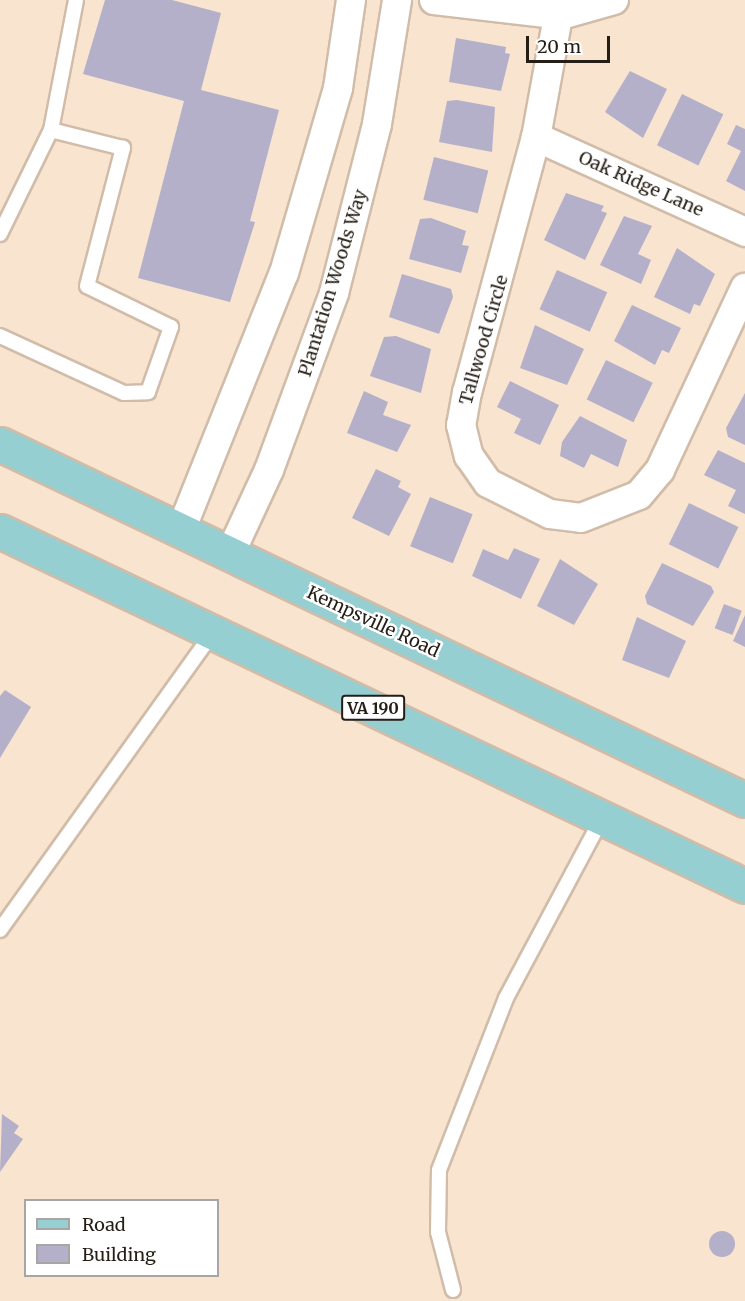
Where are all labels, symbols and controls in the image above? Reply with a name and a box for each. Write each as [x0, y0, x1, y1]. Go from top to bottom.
scale bar [529, 24, 613, 62]
text: 20 m [537, 35, 581, 58]
street label: Oak Ridge Lane [575, 147, 707, 221]
street label: Plantation Woods Way [294, 187, 372, 379]
street label: Tallwood Circle [455, 273, 513, 407]
street label: Kempsville Road [303, 582, 443, 662]
road number: VA 190 [340, 695, 406, 721]
legend [24, 1199, 219, 1277]
text: Road [82, 1213, 126, 1236]
text: Building [82, 1243, 156, 1266]

